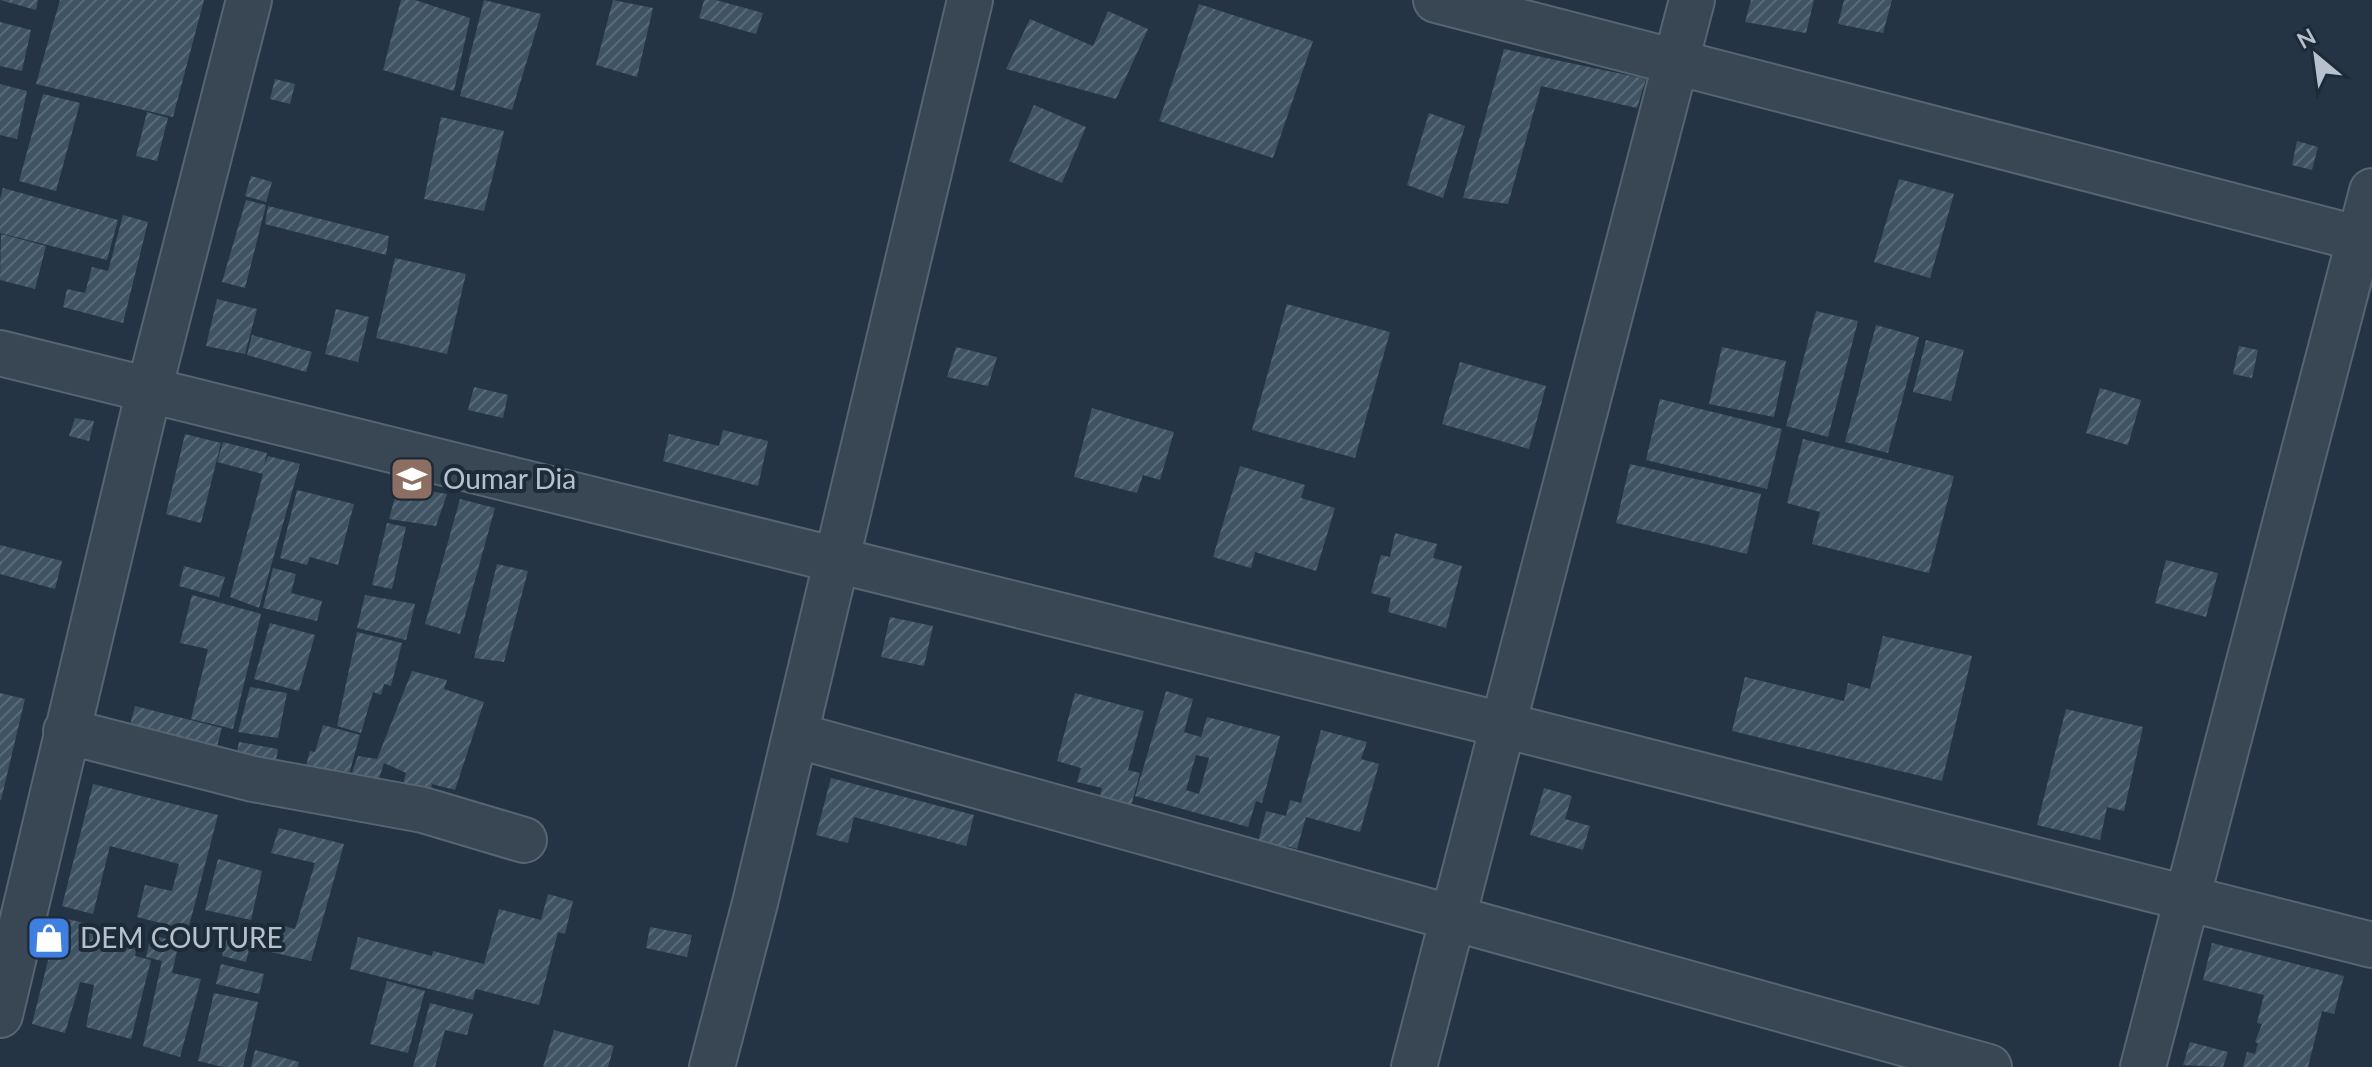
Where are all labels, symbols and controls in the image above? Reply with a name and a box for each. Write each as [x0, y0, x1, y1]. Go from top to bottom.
north arrow [2276, 16, 2356, 96]
text: N [2292, 22, 2320, 54]
school or university icon: Oumar Dia [388, 455, 436, 503]
place label: Oumar Dia [443, 461, 576, 495]
shop icon: DEM COUTURE [25, 914, 73, 962]
place label: DEM COUTURE [80, 920, 283, 954]

